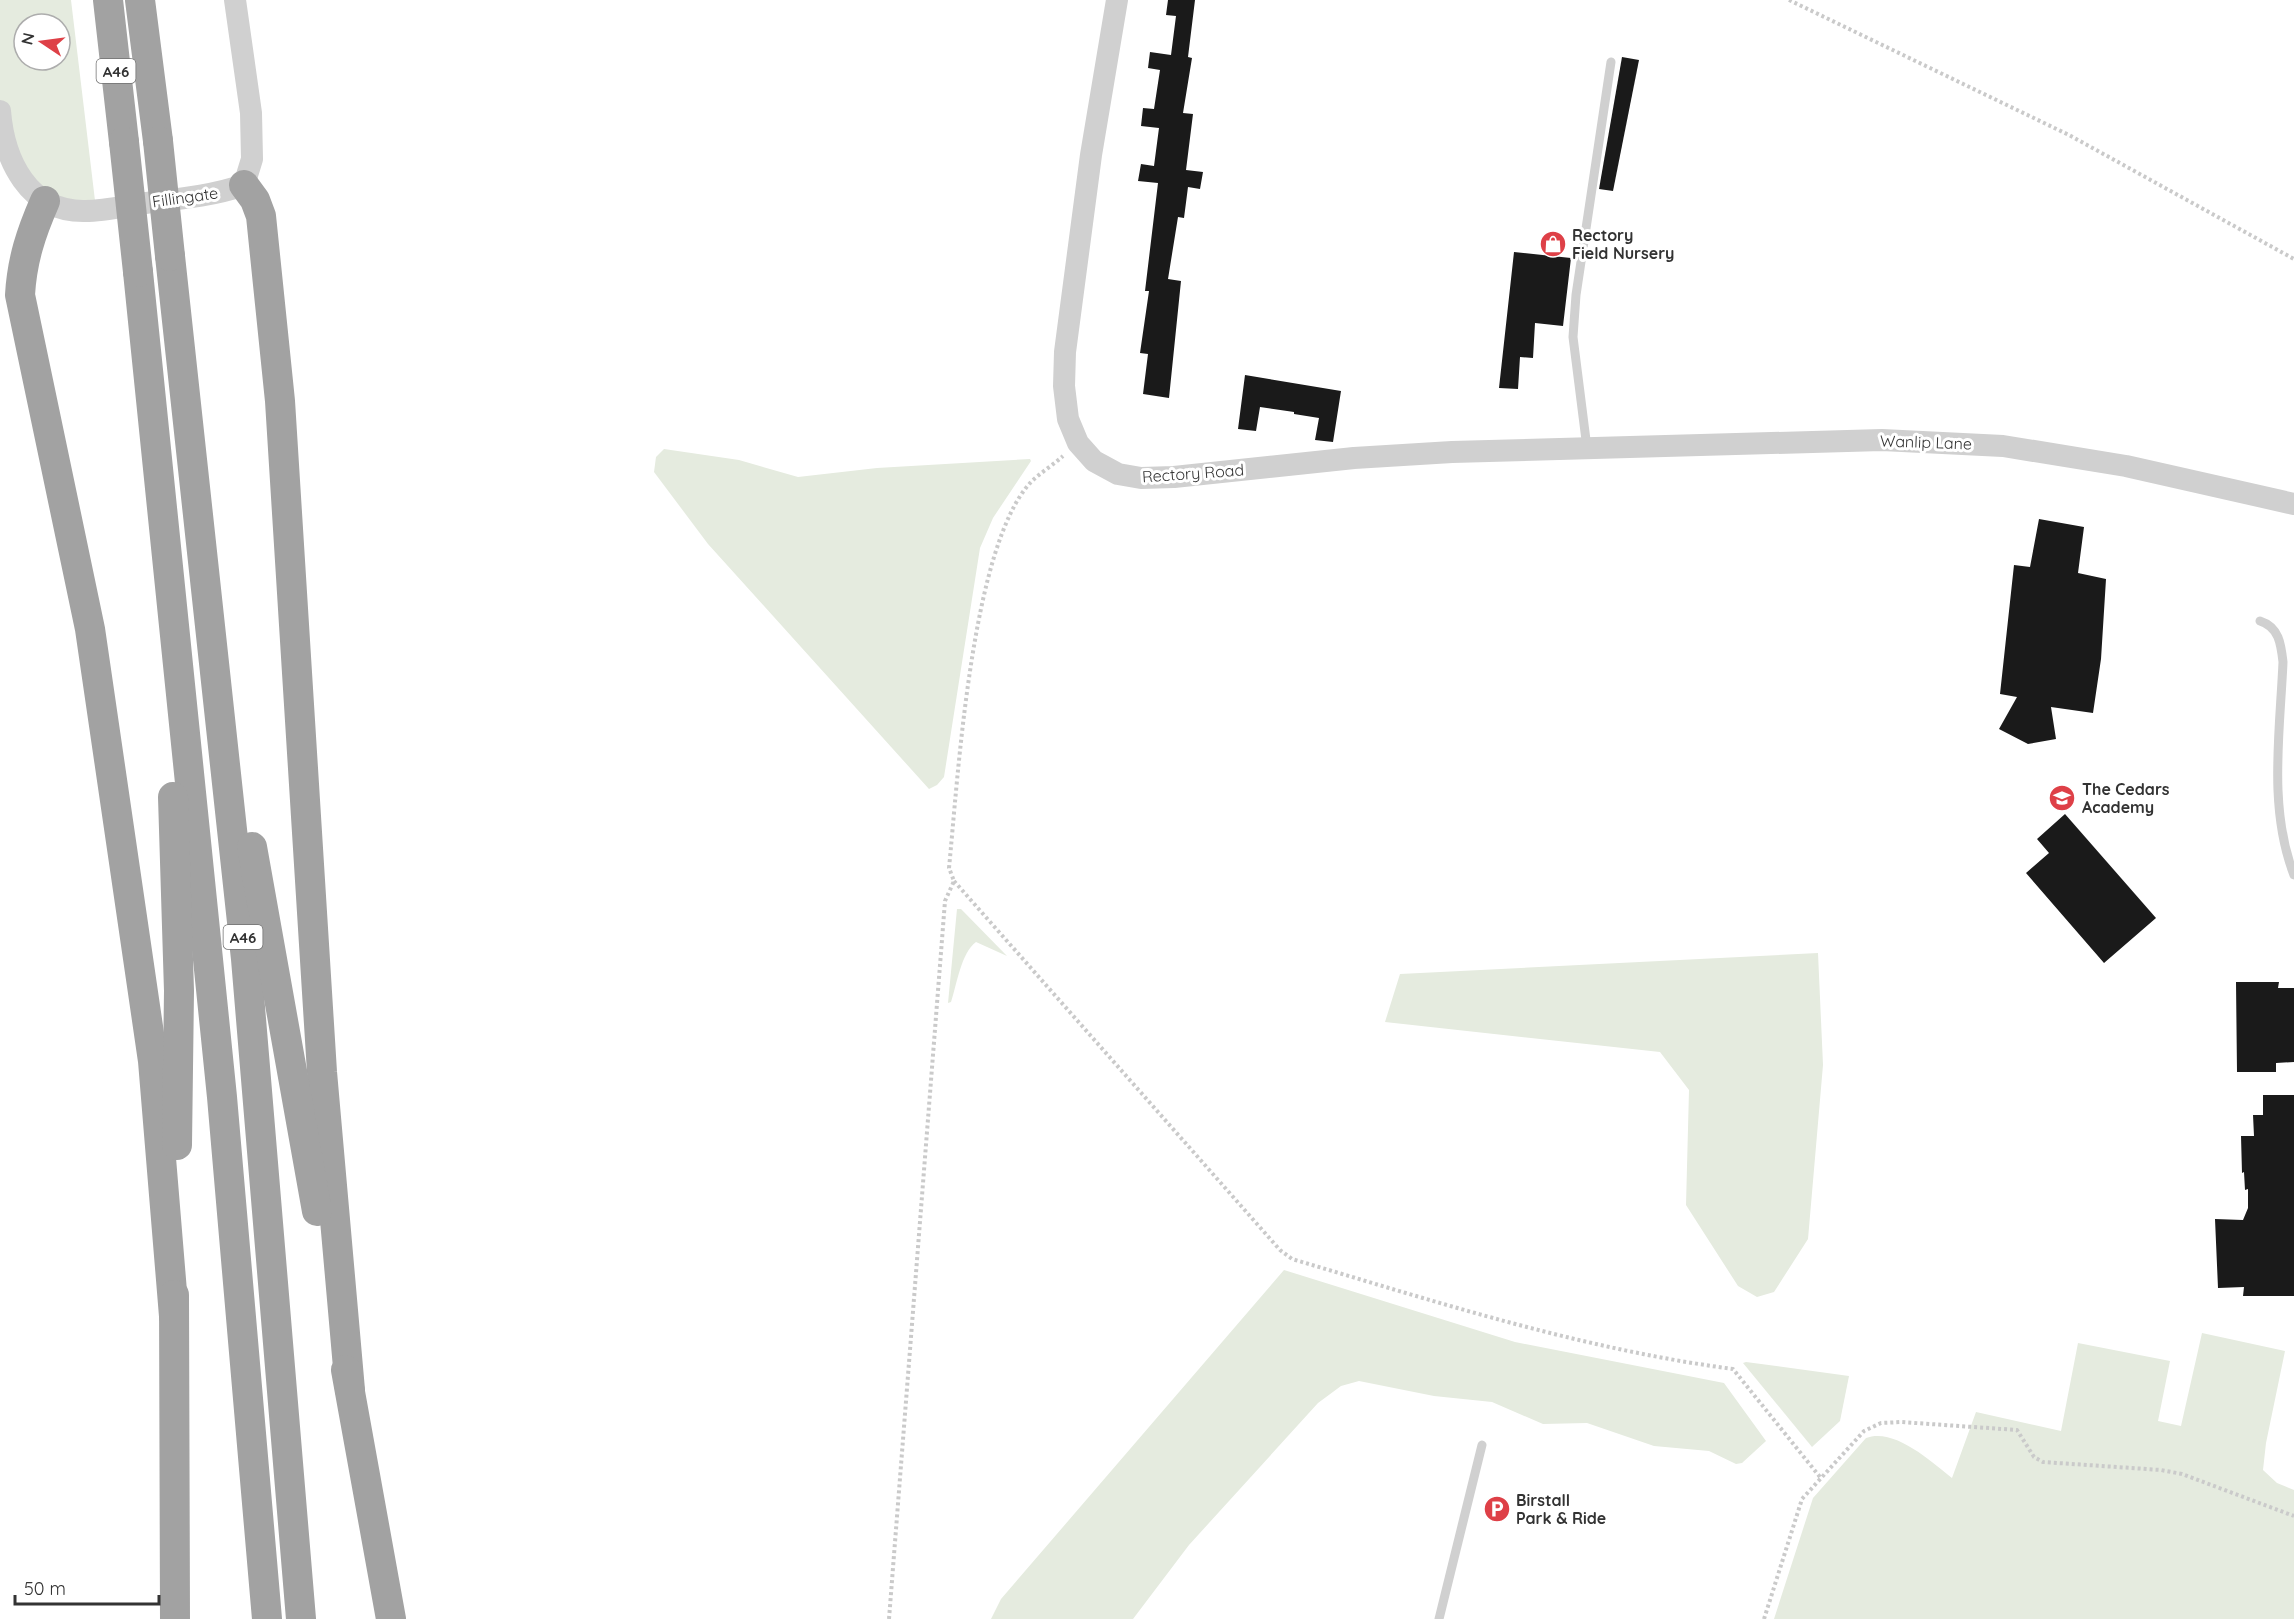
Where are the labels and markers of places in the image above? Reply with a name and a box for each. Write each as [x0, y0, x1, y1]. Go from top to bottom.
place label: Rectory Field Nursery [1572, 225, 1674, 263]
shop icon: Rectory Field Nursery [1538, 229, 1568, 259]
place label: The Cedars Academy [2082, 779, 2170, 817]
school or university icon: The Cedars Academy [2047, 783, 2077, 813]
place label: Birstall Park & Ride [1516, 1490, 1606, 1528]
parking icon: Birstall Park & Ride [1482, 1494, 1512, 1524]

